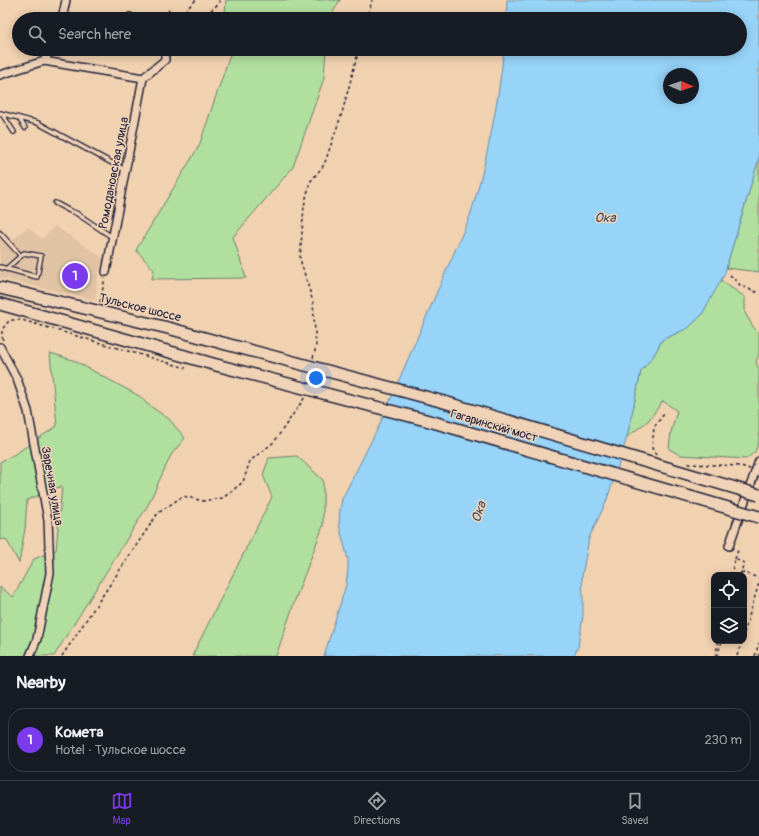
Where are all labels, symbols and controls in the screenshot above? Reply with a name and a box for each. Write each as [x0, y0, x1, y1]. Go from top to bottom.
search box [12, 12, 747, 56]
icon: search [26, 23, 48, 45]
text: Search here [58, 25, 131, 44]
north arrow [663, 68, 699, 104]
street label: Ромодановская улица [96, 115, 132, 230]
water label: Ока [594, 210, 616, 226]
pin: 1 [62, 261, 88, 291]
street label: Тульское шоссе [97, 291, 183, 325]
your location [306, 368, 326, 388]
street label: Гагаринский мост [449, 406, 539, 446]
street label: Заречная улица [38, 445, 66, 527]
water label: Ока [468, 499, 490, 524]
map controls [711, 572, 747, 644]
button: locate [711, 572, 747, 608]
button: layers [711, 608, 747, 644]
text: Nearby [16, 672, 65, 693]
text: Комета [55, 723, 103, 742]
text: 1 [27, 732, 33, 748]
text: 230 m [705, 732, 742, 748]
text: Hotel · Тульское шоссе [55, 742, 186, 758]
tab: Map [111, 790, 133, 827]
tab: Directions [354, 790, 400, 827]
tab: Saved [621, 790, 648, 827]

